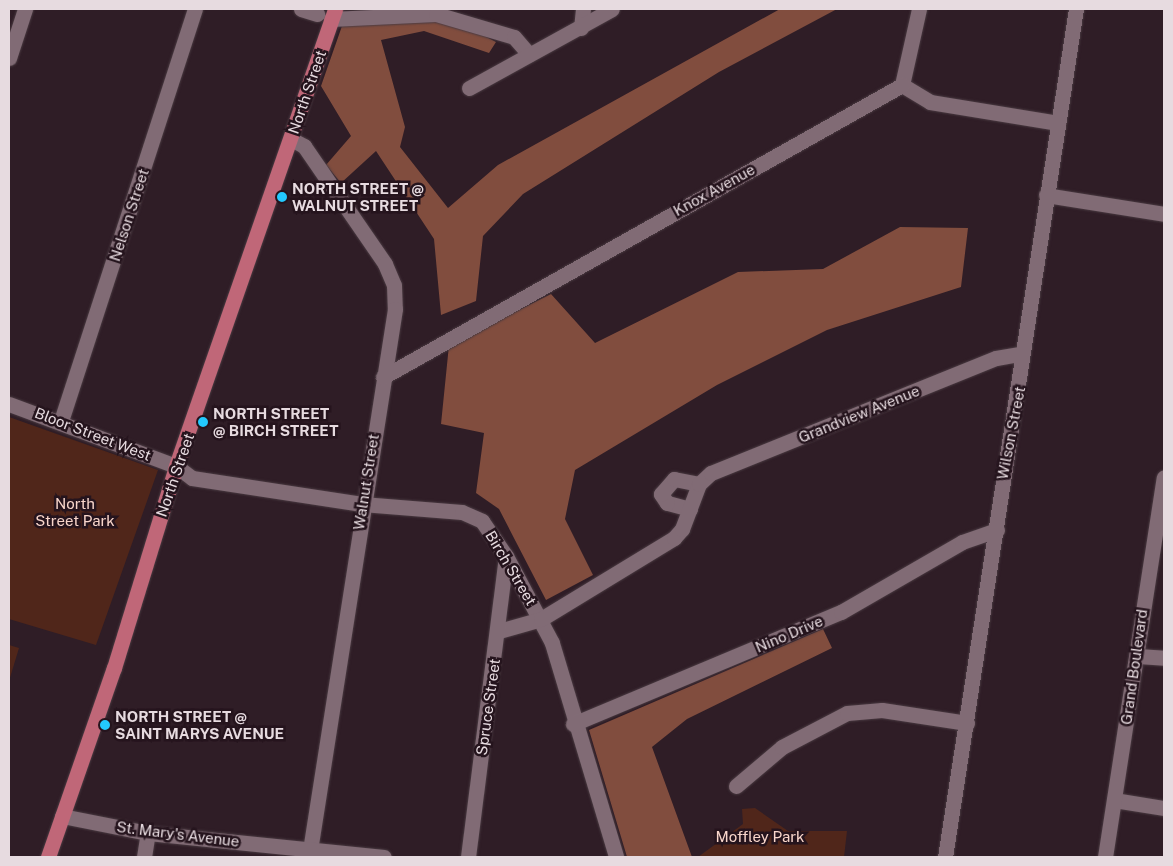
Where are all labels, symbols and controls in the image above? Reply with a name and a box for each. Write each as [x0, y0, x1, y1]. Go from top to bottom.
street label: North Street [284, 48, 330, 136]
street label: Knox Avenue [670, 160, 758, 220]
street label: Nelson Street [106, 166, 152, 264]
place label: NORTH STREET @ WALNUT STREET [292, 179, 424, 214]
marker: NORTH STREET @ WALNUT STREET [276, 191, 288, 203]
street label: Grandview Avenue [796, 381, 922, 447]
street label: Wilson Street [993, 385, 1029, 481]
street label: Bloor Street West [32, 403, 154, 465]
place label: NORTH STREET @ BIRCH STREET [213, 404, 338, 439]
marker: NORTH STREET @ BIRCH STREET [197, 416, 209, 428]
street label: North Street [152, 431, 198, 519]
street label: Walnut Street [350, 433, 382, 531]
park label: North Street Park [35, 494, 115, 529]
street label: Birch Street [482, 527, 540, 609]
street label: Grand Boulevard [1117, 608, 1151, 726]
street label: Nino Drive [752, 612, 826, 656]
street label: Spruce Street [472, 657, 504, 757]
place label: NORTH STREET @ SAINT MARYS AVENUE [115, 707, 284, 742]
marker: NORTH STREET @ SAINT MARYS AVENUE [99, 719, 111, 731]
street label: St. Mary's Avenue [116, 818, 240, 850]
park label: Moffley Park [716, 828, 804, 846]

